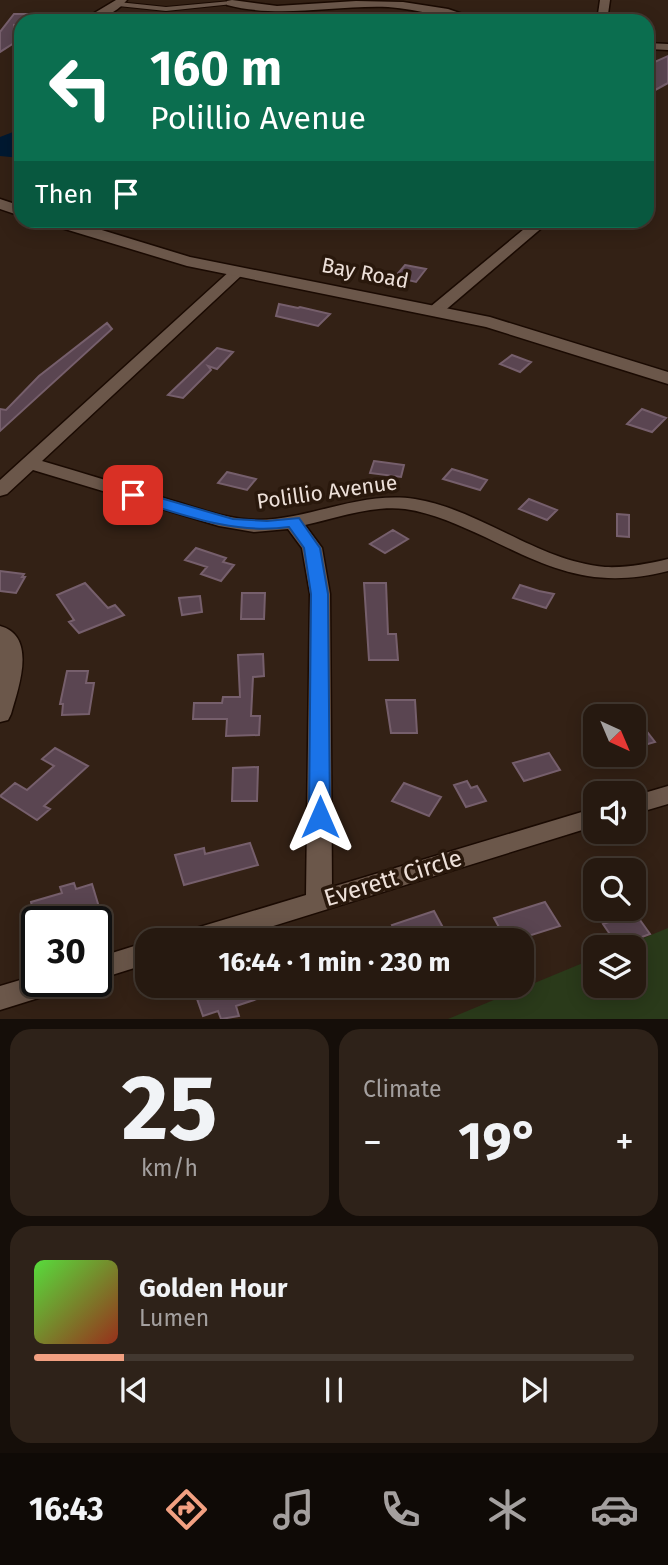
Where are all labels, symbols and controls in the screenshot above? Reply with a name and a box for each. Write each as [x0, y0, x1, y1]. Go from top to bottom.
text: 160 m [150, 39, 282, 98]
icon: left [35, 42, 126, 133]
text: Polillio Avenue [150, 99, 366, 137]
icon: arrive [107, 175, 145, 213]
text: Then [35, 179, 93, 210]
street label: Bay Road [319, 252, 411, 294]
pin [103, 465, 163, 525]
street label: Polillio Avenue [255, 469, 399, 515]
icon: arrive [114, 476, 152, 514]
north arrow [583, 704, 646, 766]
map controls [583, 704, 646, 998]
position arrow [283, 780, 357, 854]
button: sound [583, 781, 646, 844]
street label: Everett Circle [321, 844, 465, 912]
button: search [583, 858, 646, 921]
speed limit sign: 30 [21, 906, 112, 997]
button: layers [583, 935, 646, 998]
text: 16:44 · 1 min · 230 m [218, 947, 451, 978]
text: 25 [122, 1054, 217, 1163]
text: Climate [363, 1075, 442, 1103]
text: 19° [458, 1110, 539, 1173]
text: − [363, 1119, 382, 1165]
text: + [615, 1119, 634, 1165]
text: km/h [141, 1154, 198, 1182]
text: Golden Hour [139, 1273, 287, 1304]
text: Lumen [139, 1304, 209, 1332]
icon: previous [115, 1371, 153, 1409]
icon: pause [315, 1371, 353, 1409]
icon: next [515, 1371, 553, 1409]
icon: directions [162, 1485, 211, 1534]
icon: music [269, 1485, 318, 1534]
icon: phone [376, 1485, 425, 1534]
icon: climate [483, 1485, 532, 1534]
icon: car [590, 1485, 639, 1534]
text: 16:43 [29, 1490, 104, 1528]

